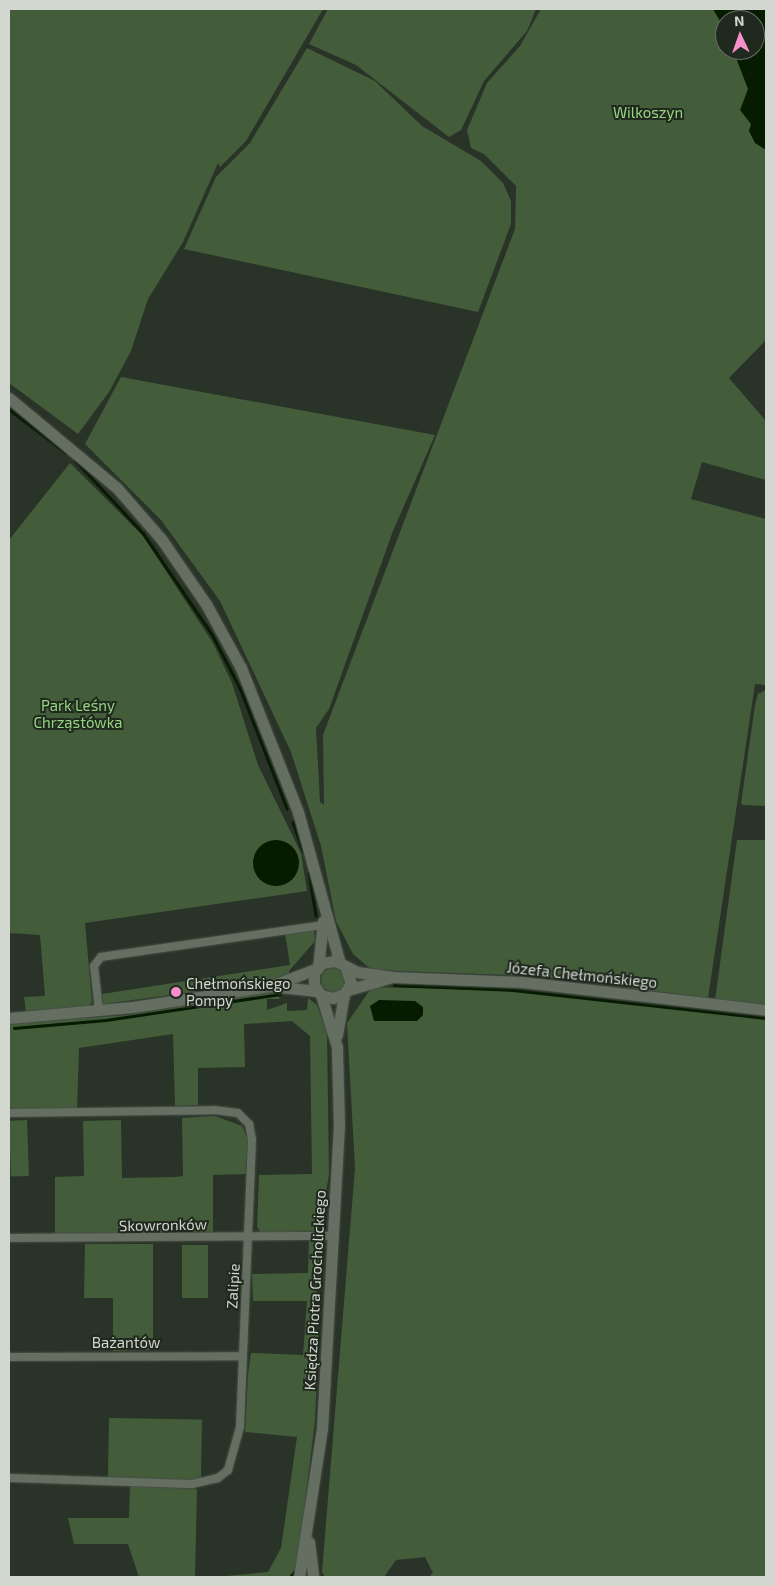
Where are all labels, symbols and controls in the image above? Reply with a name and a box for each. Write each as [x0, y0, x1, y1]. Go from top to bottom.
north arrow [715, 10, 765, 60]
text: N [734, 12, 745, 29]
park label: Wilkoszyn [613, 104, 683, 122]
park label: Park Leśny Chrząstówka [33, 696, 123, 731]
street label: Józefa Chełmońskiego [506, 958, 658, 992]
place label: Chełmońskiego Pompy [186, 974, 290, 1009]
marker: Chełmońskiego Pompy [170, 986, 182, 998]
street label: Księdza Piotra Grocholickiego [301, 1189, 329, 1391]
street label: Skowronków [119, 1215, 207, 1235]
street label: Zalipie [223, 1263, 243, 1309]
street label: Bażantów [92, 1334, 160, 1352]

